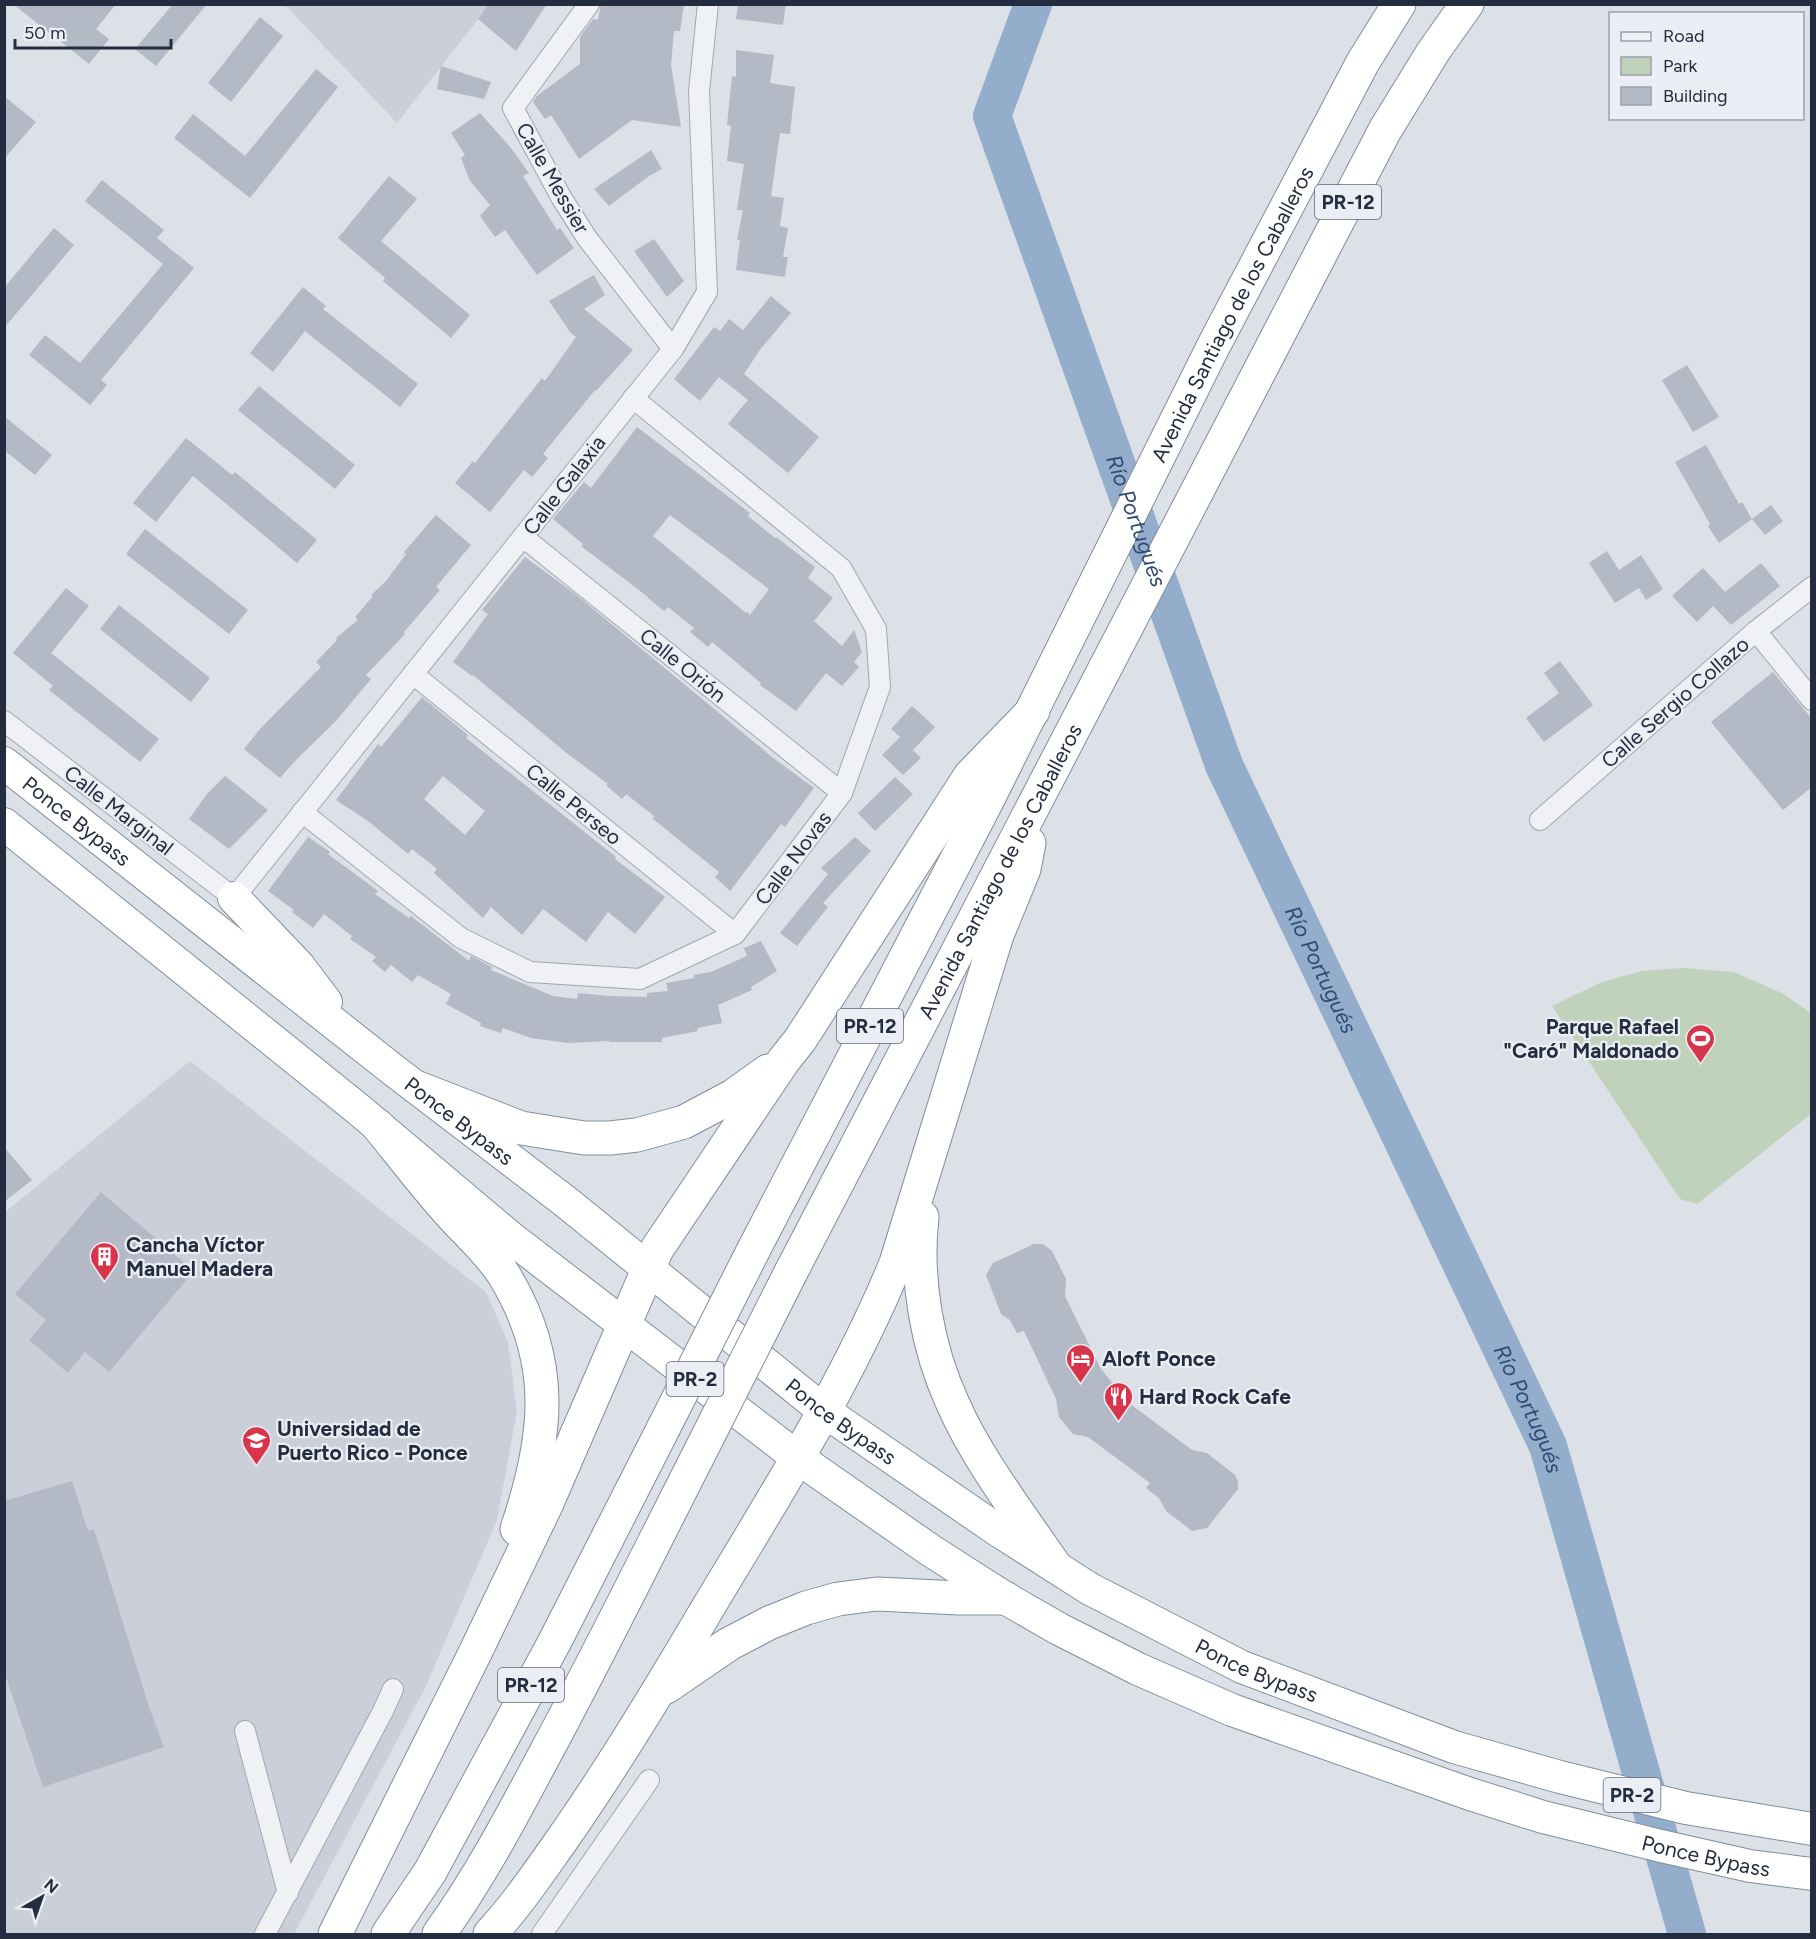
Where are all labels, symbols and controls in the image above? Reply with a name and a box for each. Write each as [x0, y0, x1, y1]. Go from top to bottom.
scale bar [15, 12, 171, 50]
legend [1609, 12, 1804, 120]
text: 50 m [24, 22, 66, 44]
text: Road [1663, 25, 1704, 47]
text: Park [1663, 55, 1698, 77]
text: Building [1663, 85, 1728, 107]
street label: Calle Messier [511, 118, 595, 238]
street label: Avenida Santiago de los Caballeros [1145, 162, 1318, 466]
road number: PR-12 [1315, 185, 1381, 219]
street label: Calle Galaxia [517, 430, 611, 540]
water label: Río Portugués [1101, 451, 1173, 590]
street label: Calle Orión [635, 623, 731, 707]
street label: Calle Sergio Collazo [1596, 631, 1754, 773]
street label: Avenida Santiago de los Caballeros [913, 719, 1087, 1023]
street label: Calle Perseo [521, 758, 627, 850]
street label: Calle Marginal [59, 760, 179, 860]
street label: Ponce Bypass [18, 770, 136, 871]
street label: Calle Novas [750, 806, 836, 910]
water label: Río Portugués [1279, 901, 1363, 1038]
road number: PR-12 [837, 1009, 903, 1043]
place label: Parque Rafael "Caró" Maldonado [1503, 1014, 1679, 1063]
sports icon: Parque Rafael "Caró" Maldonado [1684, 1022, 1716, 1064]
street label: Ponce Bypass [400, 1071, 519, 1170]
place label: Cancha Víctor Manuel Madera [126, 1232, 273, 1281]
building icon: Cancha Víctor Manuel Madera [89, 1240, 121, 1282]
water label: Río Portugués [1488, 1340, 1569, 1476]
hotel icon: Aloft Ponce [1065, 1342, 1097, 1384]
place label: Aloft Ponce [1102, 1346, 1216, 1371]
road number: PR-2 [666, 1362, 724, 1396]
street label: Ponce Bypass [781, 1373, 901, 1469]
restaurant icon: Hard Rock Cafe [1102, 1380, 1134, 1422]
place label: Hard Rock Cafe [1139, 1384, 1291, 1409]
place label: Universidad de Puerto Rico - Ponce [277, 1416, 468, 1465]
school or university icon: Universidad de Puerto Rico - Ponce [240, 1424, 272, 1466]
street label: Ponce Bypass [1191, 1633, 1321, 1707]
road number: PR-12 [498, 1668, 564, 1702]
road number: PR-2 [1604, 1778, 1660, 1812]
street label: Ponce Bypass [1639, 1829, 1772, 1881]
north arrow [12, 1867, 72, 1927]
text: N [40, 1875, 62, 1897]

